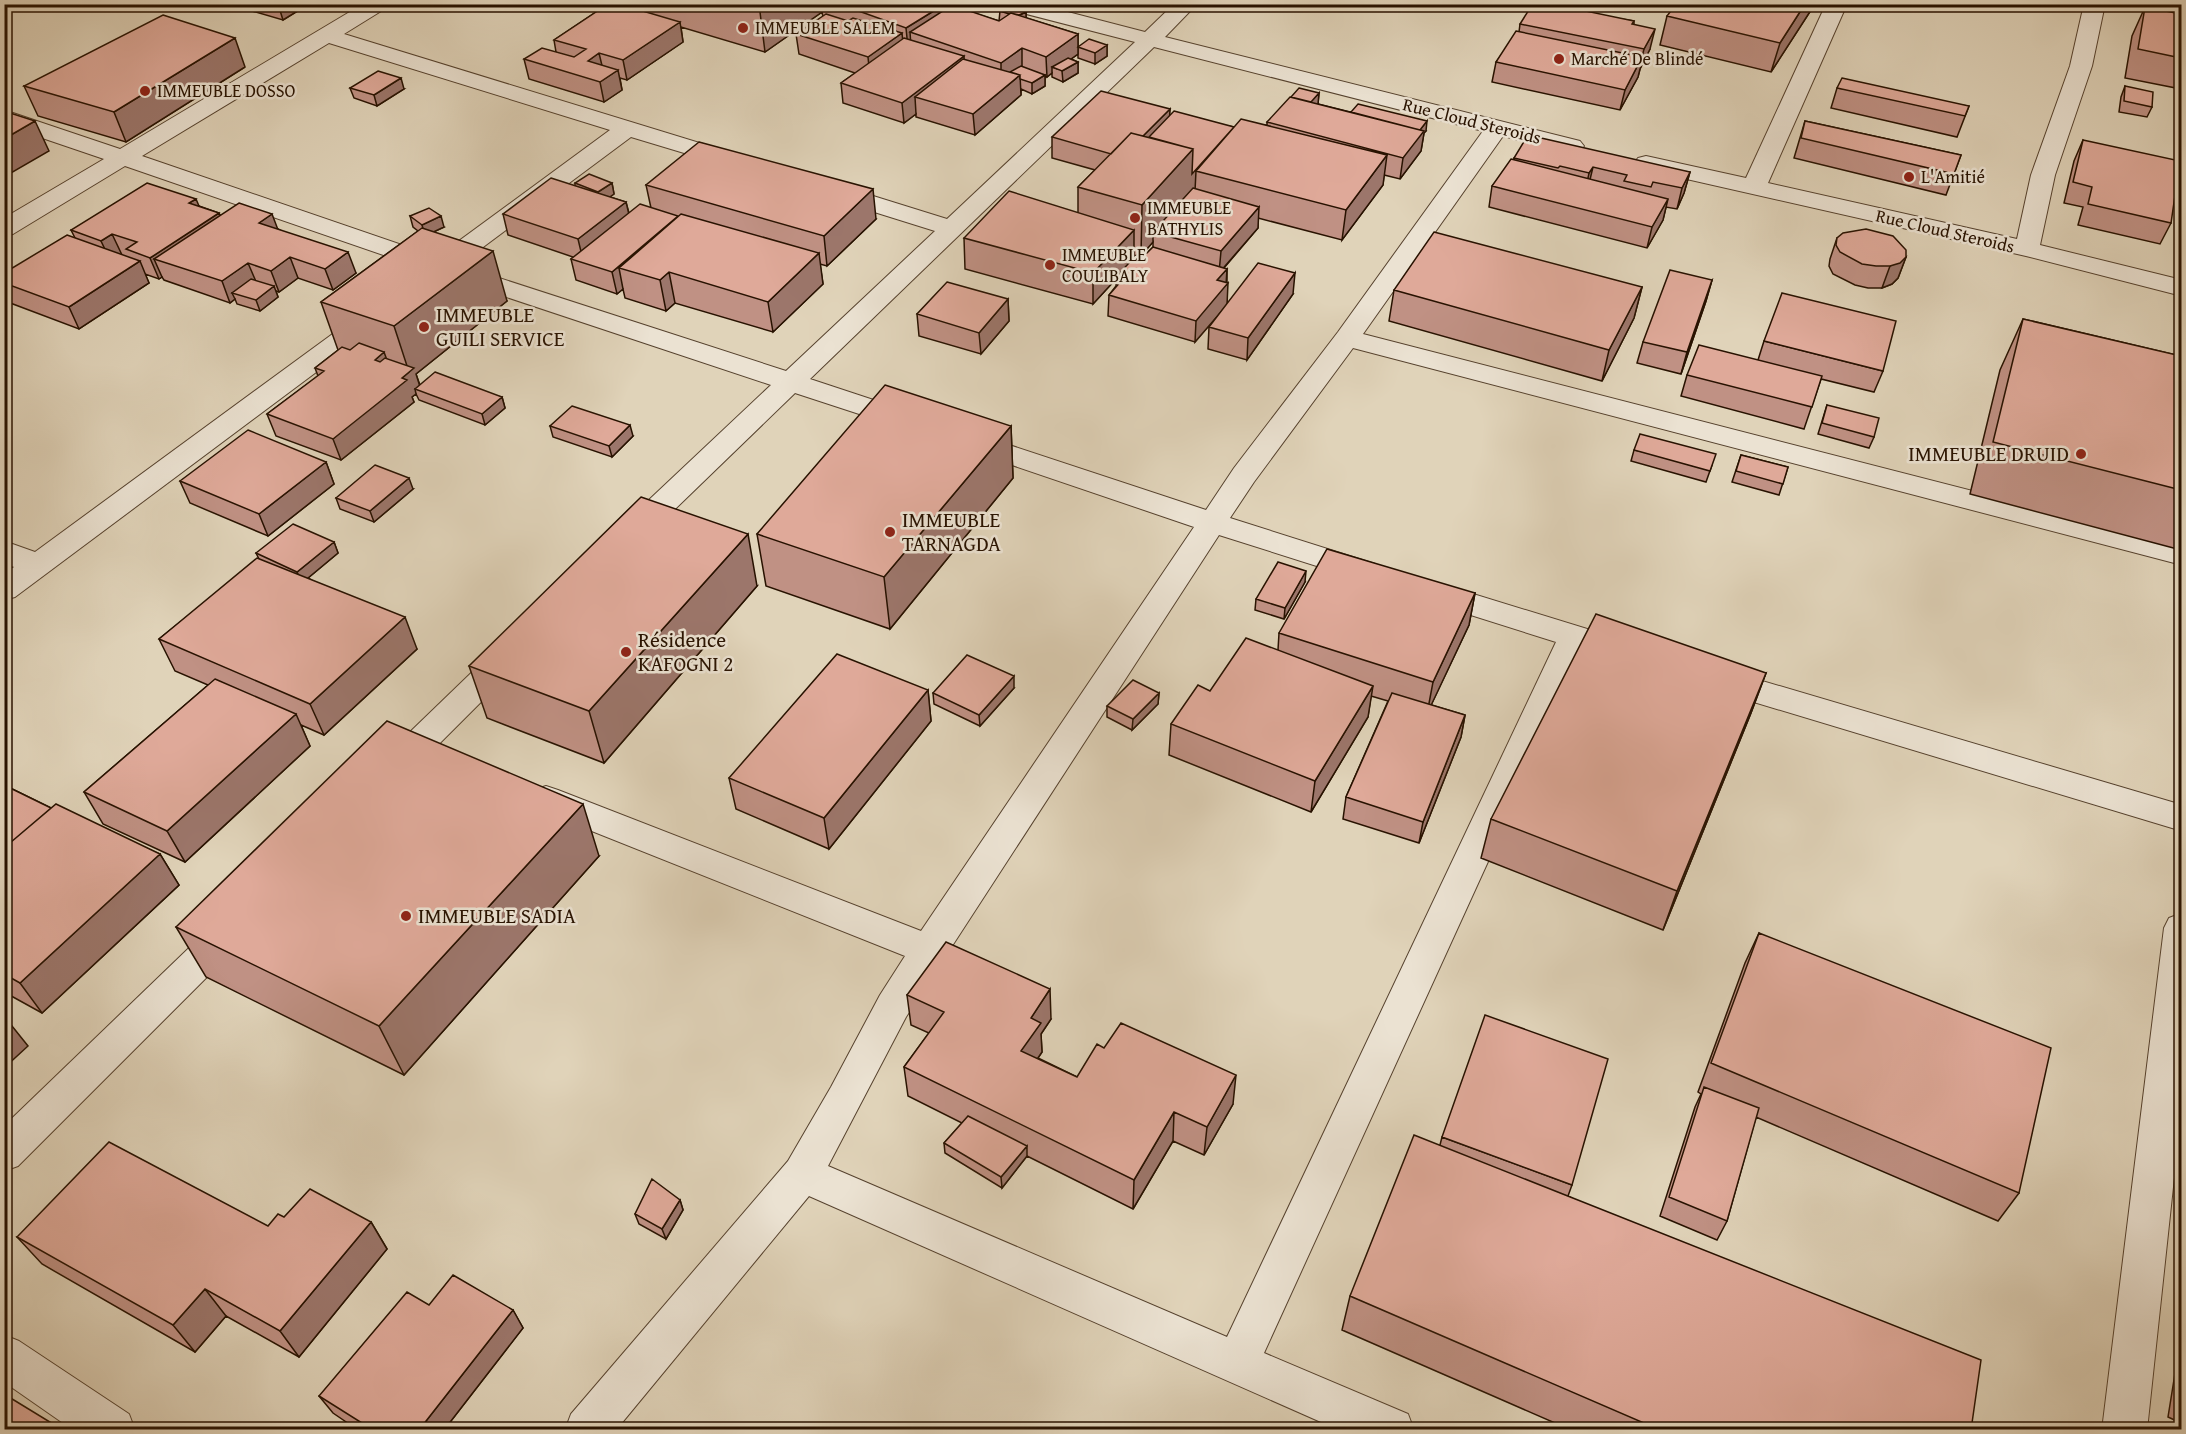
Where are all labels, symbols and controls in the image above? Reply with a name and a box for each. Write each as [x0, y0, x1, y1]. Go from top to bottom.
place label: IMMEUBLE SALEM [755, 14, 896, 41]
marker: IMMEUBLE SALEM [736, 21, 750, 35]
place label: Marché De Blindé [1571, 45, 1703, 72]
marker: Marché De Blindé [1552, 52, 1566, 66]
place label: IMMEUBLE DOSSO [157, 77, 296, 104]
marker: IMMEUBLE DOSSO [138, 84, 152, 98]
street label: Rue Cloud Steroids [1400, 90, 1544, 151]
place label: L'Amitié [1921, 163, 1985, 190]
marker: L'Amitié [1902, 170, 1916, 184]
place label: IMMEUBLE BATHYLIS [1147, 194, 1231, 242]
street label: Rue Cloud Steroids [1873, 201, 2017, 260]
marker: IMMEUBLE BATHYLIS [1128, 211, 1142, 225]
place label: IMMEUBLE COULIBALY [1062, 241, 1149, 289]
marker: IMMEUBLE COULIBALY [1043, 258, 1057, 272]
place label: IMMEUBLE GUILI SERVICE [436, 299, 565, 354]
marker: IMMEUBLE GUILI SERVICE [417, 320, 431, 334]
place label: IMMEUBLE DRUID [1908, 438, 2069, 469]
marker: IMMEUBLE DRUID [2074, 447, 2088, 461]
place label: IMMEUBLE TARNAGDA [902, 504, 1001, 559]
marker: IMMEUBLE TARNAGDA [883, 525, 897, 539]
place label: Résidence KAFOGNI 2 [638, 624, 733, 679]
marker: Résidence KAFOGNI 2 [619, 645, 633, 659]
place label: IMMEUBLE SADIA [418, 900, 576, 931]
marker: IMMEUBLE SADIA [399, 909, 413, 923]

